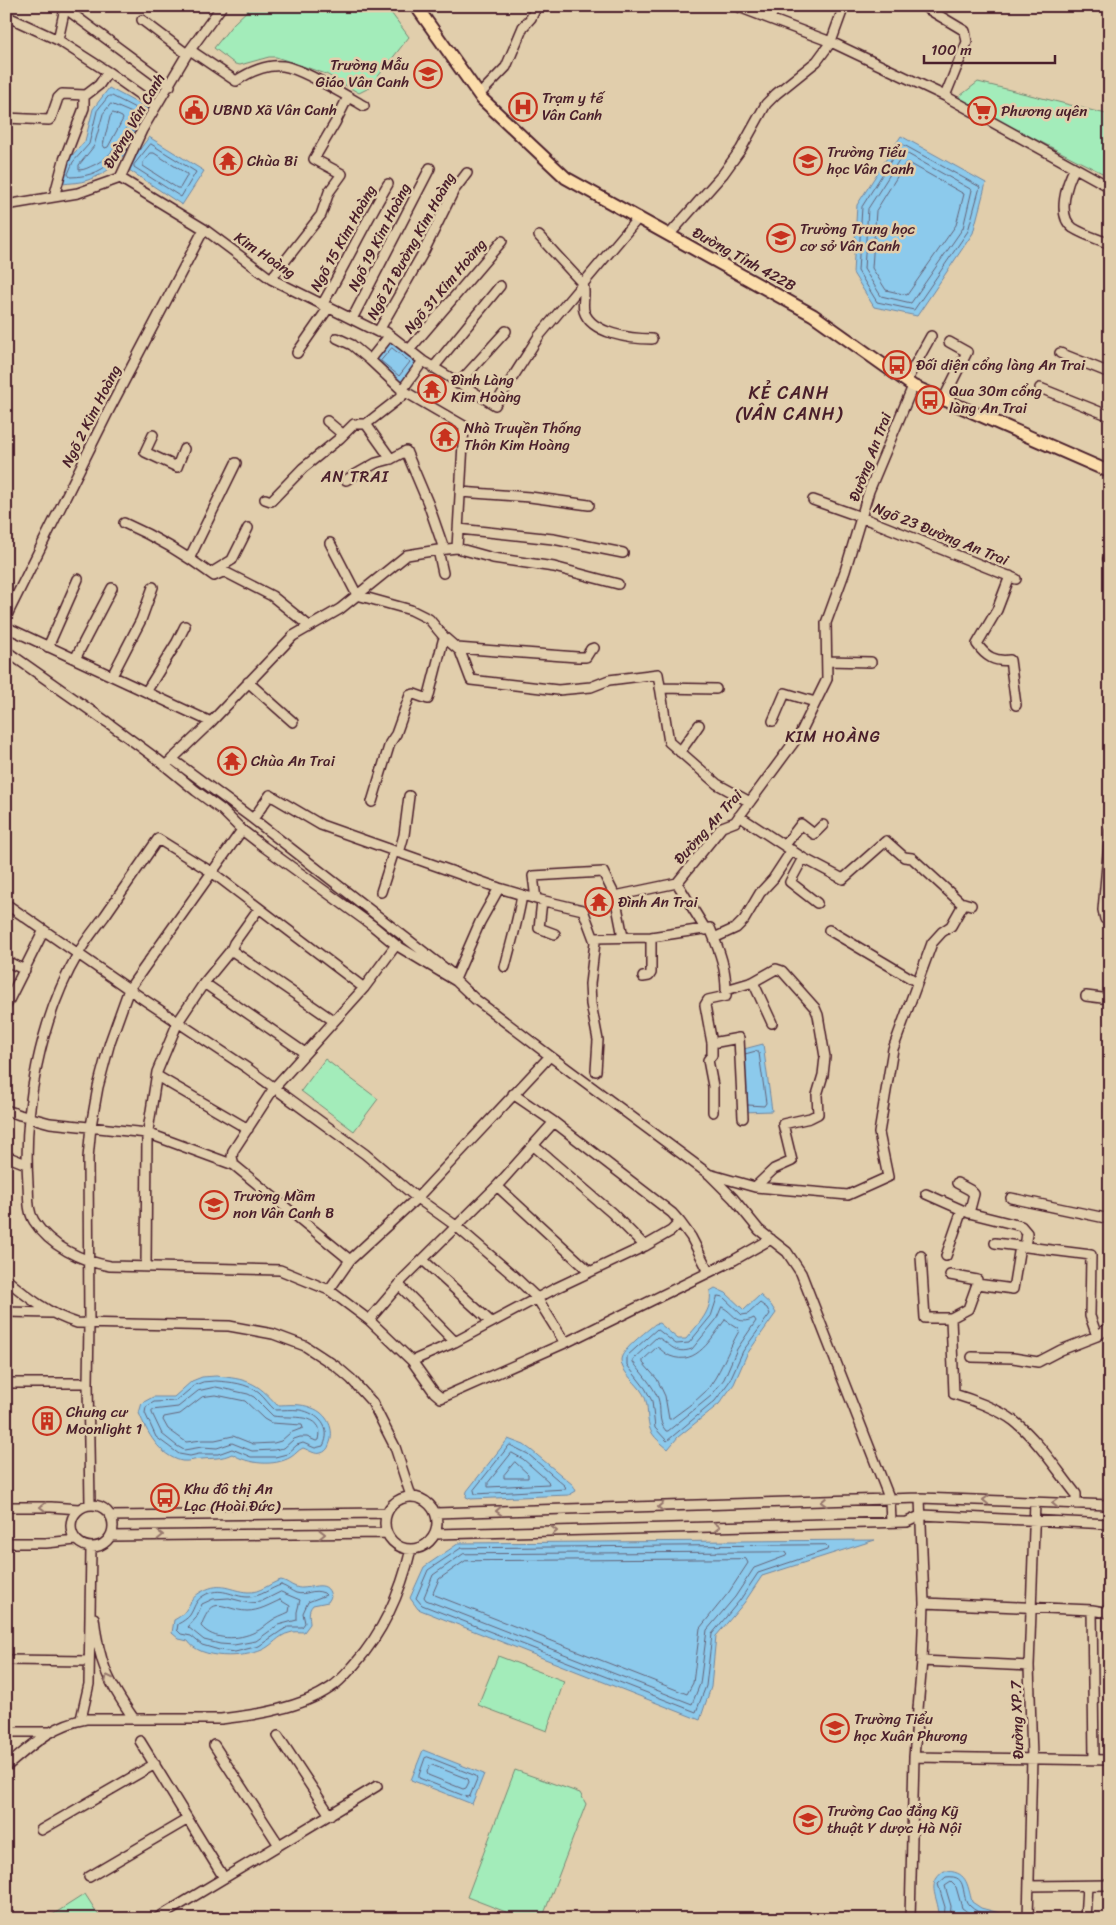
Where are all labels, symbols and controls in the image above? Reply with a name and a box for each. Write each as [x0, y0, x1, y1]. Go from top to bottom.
scale bar [924, 32, 1055, 64]
text: 100 m [931, 37, 972, 63]
place label: Trường Mẫu Giáo Vân Canh [316, 52, 409, 95]
school or university icon: Trường Mẫu Giáo Vân Canh [413, 59, 443, 89]
street label: Đường Vân Canh [96, 68, 172, 174]
place label: Trạm y tế Vân Canh [542, 85, 606, 128]
hospital icon: Trạm y tế Vân Canh [508, 92, 538, 122]
public building icon: UBND Xã Vân Canh [179, 95, 209, 125]
supermarket icon: Phương uyên [967, 96, 997, 126]
place label: UBND Xã Vân Canh [213, 97, 337, 123]
place label: Phương uyên [1001, 98, 1087, 124]
place label: Trường Tiểu học Vân Canh [826, 139, 914, 182]
temple icon: Chùa Bi [213, 146, 243, 176]
school or university icon: Trường Tiểu học Vân Canh [793, 146, 823, 176]
place label: Chùa Bi [247, 148, 298, 174]
street label: Ngõ 21 Đường Kim Hoàng [360, 167, 463, 325]
street label: Ngõ 19 Kim Hoàng [340, 178, 418, 296]
street label: Ngõ 15 Kim Hoàng [303, 180, 383, 296]
place label: Trường Trung học cơ sở Vân Canh [800, 216, 916, 259]
street label: Đường Tỉnh 422B [687, 220, 801, 299]
school or university icon: Trường Trung học cơ sở Vân Canh [766, 223, 796, 253]
street label: Kim Hoàng [229, 225, 301, 285]
street label: Ngõ 31 Kim Hoàng [397, 232, 493, 340]
bus stop icon: Đối diện cổng làng An Trai [882, 350, 912, 380]
place label: Đối diện cổng làng An Trai [916, 352, 1086, 378]
street label: Ngõ 2 Kim Hoàng [54, 360, 128, 472]
place label: Đình Làng Kim Hoàng [451, 367, 521, 410]
temple icon: Đình Làng Kim Hoàng [417, 374, 447, 404]
district label: KẺ CANH (VÂN CANH) [735, 377, 844, 430]
place label: Qua 30m cổng làng An Trai [949, 378, 1043, 421]
bus stop icon: Qua 30m cổng làng An Trai [915, 385, 945, 415]
street label: Đường An Trai [841, 408, 899, 505]
place label: Nhà Truyền Thống Thôn Kim Hoàng [464, 415, 582, 458]
temple icon: Nhà Truyền Thống Thôn Kim Hoàng [430, 422, 460, 452]
district label: AN TRAI [320, 462, 390, 491]
street label: Ngõ 23 Đường An Trai [870, 495, 1013, 573]
district label: KIM HOÀNG [785, 722, 881, 751]
temple icon: Chùa An Trai [217, 746, 247, 776]
place label: Chùa An Trai [251, 748, 336, 774]
street label: Đường An Trai [667, 783, 749, 870]
temple icon: Đình An Trai [584, 887, 614, 917]
place label: Đình An Trai [618, 889, 699, 915]
place label: Trường Mầm non Vân Canh B [233, 1183, 334, 1226]
school or university icon: Trường Mầm non Vân Canh B [199, 1190, 229, 1220]
place label: Chung cư Moonlight 1 [66, 1399, 142, 1442]
building icon: Chung cư Moonlight 1 [32, 1406, 62, 1436]
place label: Khu đô thị An Lạc (Hoài Đức) [184, 1476, 281, 1519]
bus stop icon: Khu đô thị An Lạc (Hoài Đức) [150, 1483, 180, 1513]
one-way arrow [982, 1495, 990, 1506]
one-way arrow [819, 1496, 827, 1507]
one-way arrow [1050, 1498, 1058, 1508]
one-way arrow [657, 1501, 665, 1512]
one-way arrow [38, 1502, 46, 1512]
one-way arrow [495, 1506, 503, 1517]
one-way arrow [713, 1521, 721, 1532]
one-way arrow [551, 1525, 559, 1536]
one-way arrow [318, 1529, 326, 1539]
one-way arrow [156, 1530, 164, 1541]
one-way arrow [104, 1674, 114, 1683]
street label: Đường XP.7 [1003, 1679, 1031, 1760]
place label: Trường Tiểu học Xuân Phương [853, 1706, 968, 1749]
school or university icon: Trường Tiểu học Xuân Phương [820, 1713, 850, 1743]
place label: Trường Cao đẳng Kỹ thuật Y dược Hà Nội [827, 1798, 962, 1841]
school or university icon: Trường Cao đẳng Kỹ thuật Y dược Hà Nội [793, 1805, 823, 1835]

